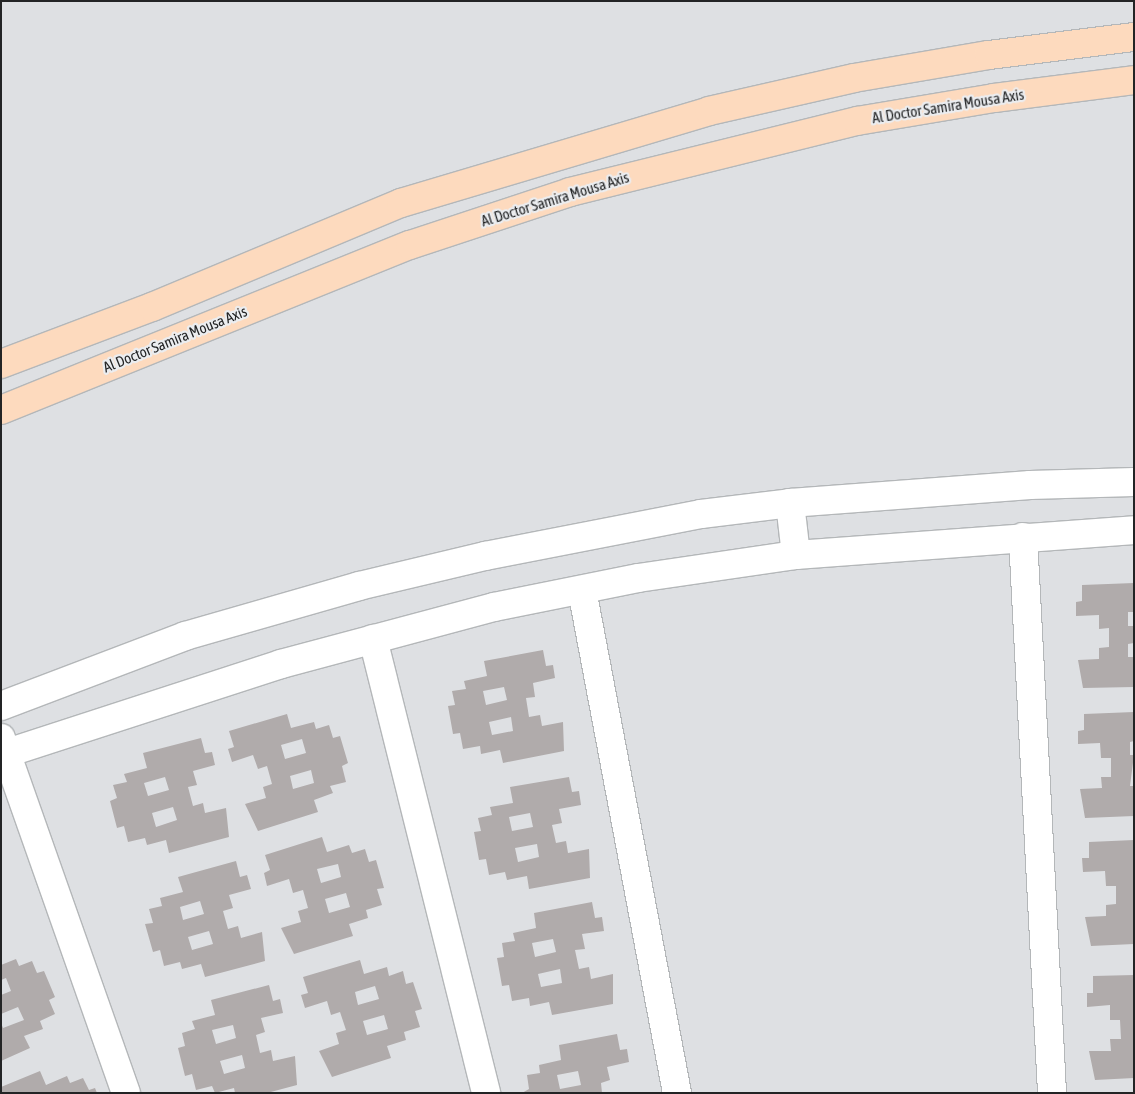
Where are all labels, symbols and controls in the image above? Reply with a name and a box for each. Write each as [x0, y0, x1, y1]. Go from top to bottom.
street label: Al Doctor Samira Mousa Axis [871, 85, 1025, 127]
street label: Al Doctor Samira Mousa Axis [479, 168, 631, 230]
street label: Al Doctor Samira Mousa Axis [100, 302, 250, 376]

